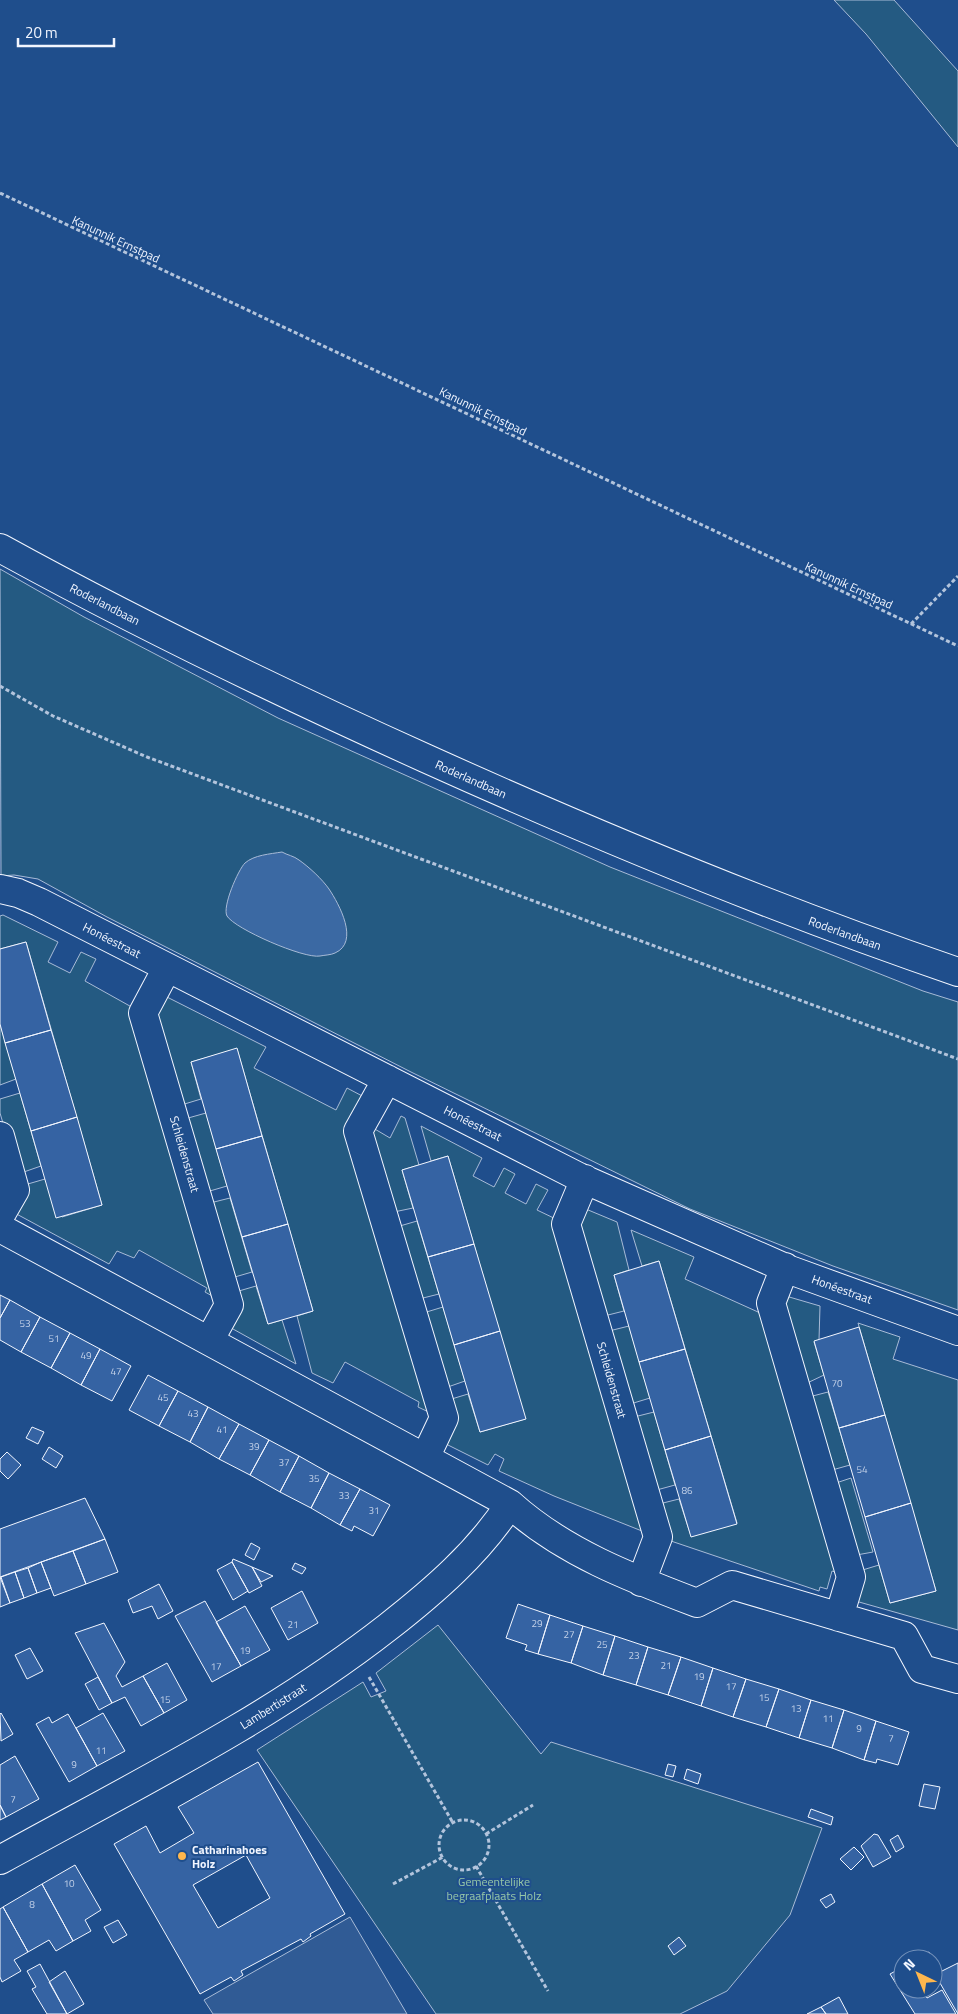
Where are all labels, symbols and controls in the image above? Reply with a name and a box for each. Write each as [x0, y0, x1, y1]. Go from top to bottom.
scale bar [18, 15, 114, 47]
text: 20 m [25, 21, 58, 44]
street label: Kanunnik Ernstpad [69, 210, 163, 268]
street label: Kanunnik Ernstpad [436, 382, 530, 440]
street label: Kanunnik Ernstpad [802, 556, 896, 614]
street label: Roderlandbaan [67, 578, 143, 630]
street label: Roderlandbaan [432, 755, 510, 803]
street label: Roderlandbaan [806, 911, 884, 955]
street label: Honéestraat [80, 917, 145, 963]
street label: Honéestraat [441, 1100, 506, 1146]
street label: Schleidenstraat [165, 1114, 205, 1195]
street label: Honéestraat [809, 1269, 876, 1309]
house number: 53 [19, 1316, 31, 1331]
house number: 51 [48, 1331, 60, 1346]
street label: Schleidenstraat [592, 1340, 632, 1421]
house number: 49 [80, 1348, 92, 1363]
house number: 47 [110, 1364, 122, 1379]
house number: 70 [831, 1376, 843, 1391]
house number: 45 [157, 1390, 169, 1405]
house number: 43 [187, 1406, 199, 1421]
house number: 41 [216, 1422, 228, 1437]
house number: 39 [248, 1439, 260, 1454]
house number: 37 [278, 1455, 290, 1470]
house number: 54 [856, 1462, 868, 1477]
house number: 35 [308, 1471, 320, 1486]
house number: 86 [681, 1483, 693, 1498]
house number: 33 [338, 1488, 350, 1503]
house number: 31 [368, 1503, 380, 1518]
house number: 29 [531, 1616, 543, 1631]
house number: 21 [287, 1617, 299, 1632]
house number: 27 [563, 1627, 575, 1642]
house number: 25 [596, 1637, 608, 1652]
house number: 19 [239, 1643, 251, 1658]
house number: 23 [628, 1648, 640, 1663]
house number: 21 [660, 1658, 672, 1673]
house number: 17 [210, 1659, 222, 1674]
house number: 19 [693, 1669, 705, 1684]
street label: Lambertistraat [236, 1678, 311, 1734]
house number: 17 [725, 1679, 737, 1694]
house number: 15 [758, 1690, 770, 1705]
house number: 15 [159, 1692, 171, 1707]
house number: 13 [790, 1701, 802, 1716]
house number: 11 [822, 1711, 834, 1726]
house number: 9 [856, 1721, 862, 1736]
house number: 7 [888, 1731, 894, 1746]
house number: 11 [95, 1743, 107, 1758]
house number: 9 [71, 1757, 77, 1772]
house number: 7 [10, 1792, 16, 1807]
place label: Catharinahoes Holz [192, 1840, 267, 1873]
marker: Catharinahoes Holz [176, 1850, 188, 1862]
park label: Gemeentelijke begraafplaats Holz [447, 1872, 541, 1905]
house number: 10 [63, 1876, 75, 1891]
house number: 8 [29, 1897, 35, 1912]
north arrow [893, 1949, 943, 1999]
text: N [898, 1953, 920, 1975]

